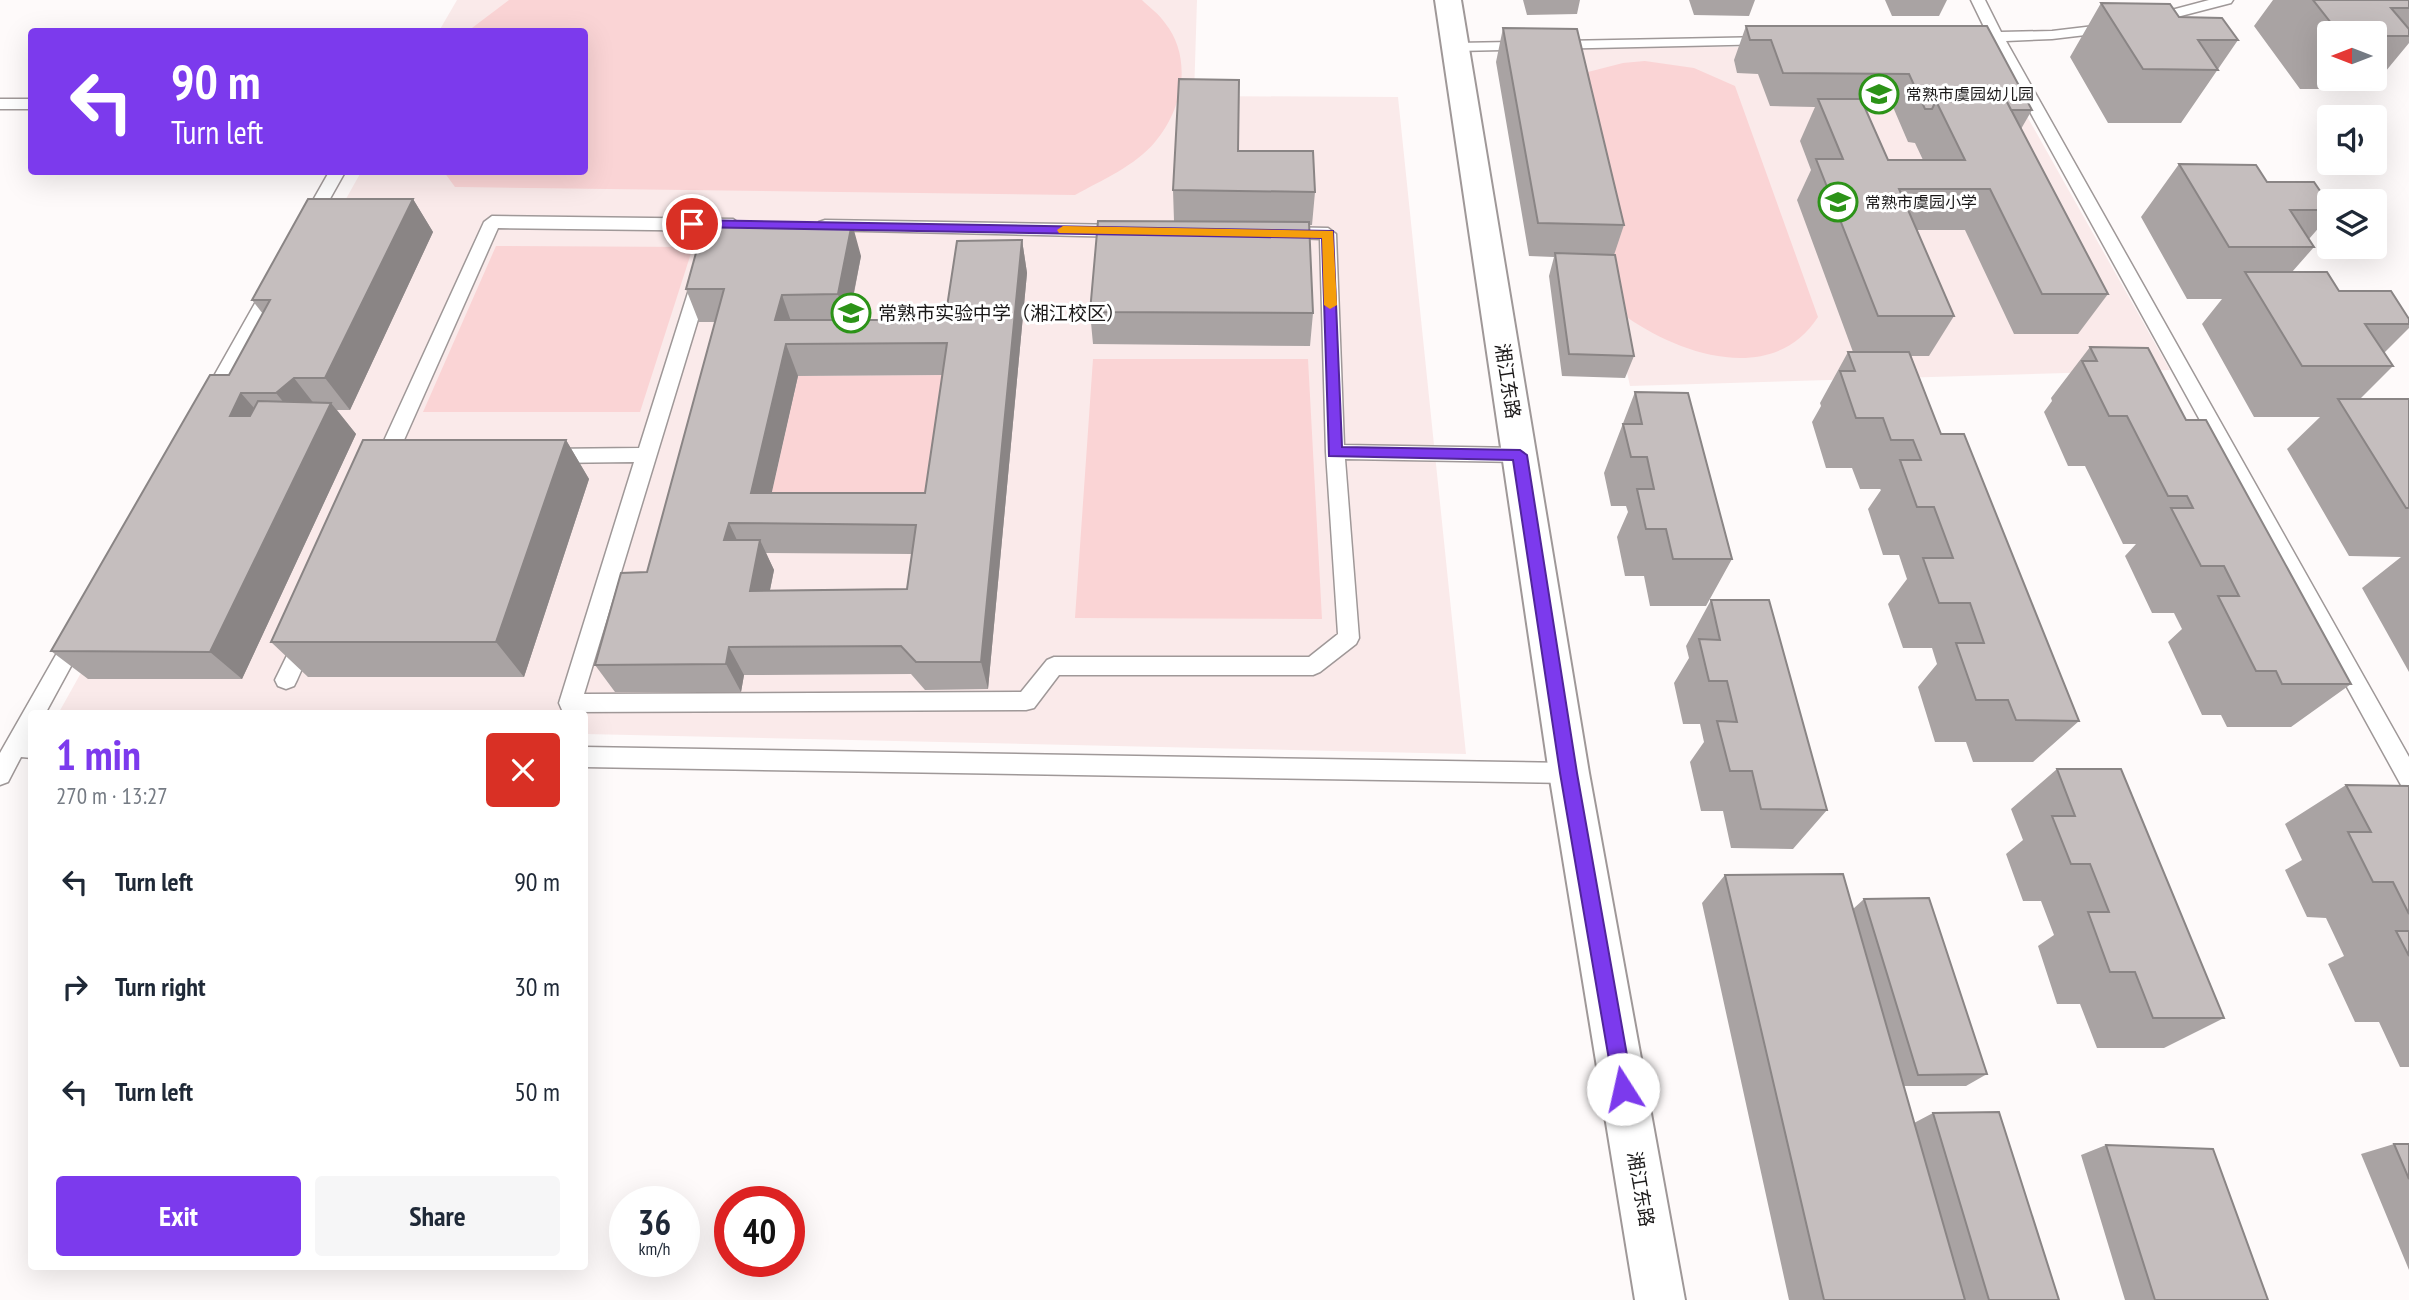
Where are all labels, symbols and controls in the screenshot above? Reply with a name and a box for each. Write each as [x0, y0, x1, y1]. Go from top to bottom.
north arrow [2317, 21, 2387, 91]
map controls [2317, 21, 2387, 259]
text: 90 m [171, 49, 260, 113]
icon: left [56, 56, 147, 147]
school or university icon: 常熟市虞园幼儿园 [1858, 73, 1900, 115]
place label: 常熟市虞园幼儿园 [1906, 84, 2034, 104]
button: sound [2317, 105, 2387, 175]
text: Turn left [171, 111, 263, 153]
school or university icon: 常熟市虞园小学 [1817, 181, 1859, 223]
button: layers [2317, 189, 2387, 259]
place label: 常熟市虞园小学 [1865, 192, 1977, 212]
pin [662, 194, 722, 254]
icon: arrive [673, 205, 711, 243]
school or university icon: 常熟市实验中学（湘江校区） [830, 292, 872, 334]
place label: 常熟市实验中学（湘江校区） [878, 301, 1125, 325]
street label: 湘江东路 [1490, 342, 1526, 420]
text: 1 min [56, 727, 141, 782]
button: close [486, 733, 560, 807]
text: 270 m · 13:27 [56, 781, 168, 810]
icon: left [56, 863, 94, 901]
text: Turn left [115, 865, 193, 898]
text: 90 m [514, 865, 560, 898]
icon: right [56, 968, 94, 1006]
text: Turn right [115, 970, 206, 1003]
text: 30 m [514, 970, 560, 1003]
position arrow [1586, 1052, 1660, 1126]
icon: left [56, 1073, 94, 1111]
text: Turn left [115, 1075, 193, 1108]
text: 50 m [514, 1075, 560, 1108]
street label: 湘江东路 [1623, 1149, 1659, 1229]
button: Exit [56, 1176, 301, 1256]
button: Share [315, 1176, 560, 1256]
speed limit sign: 40 [714, 1186, 805, 1277]
text: 36 [638, 1199, 671, 1245]
text: km/h [639, 1237, 670, 1260]

